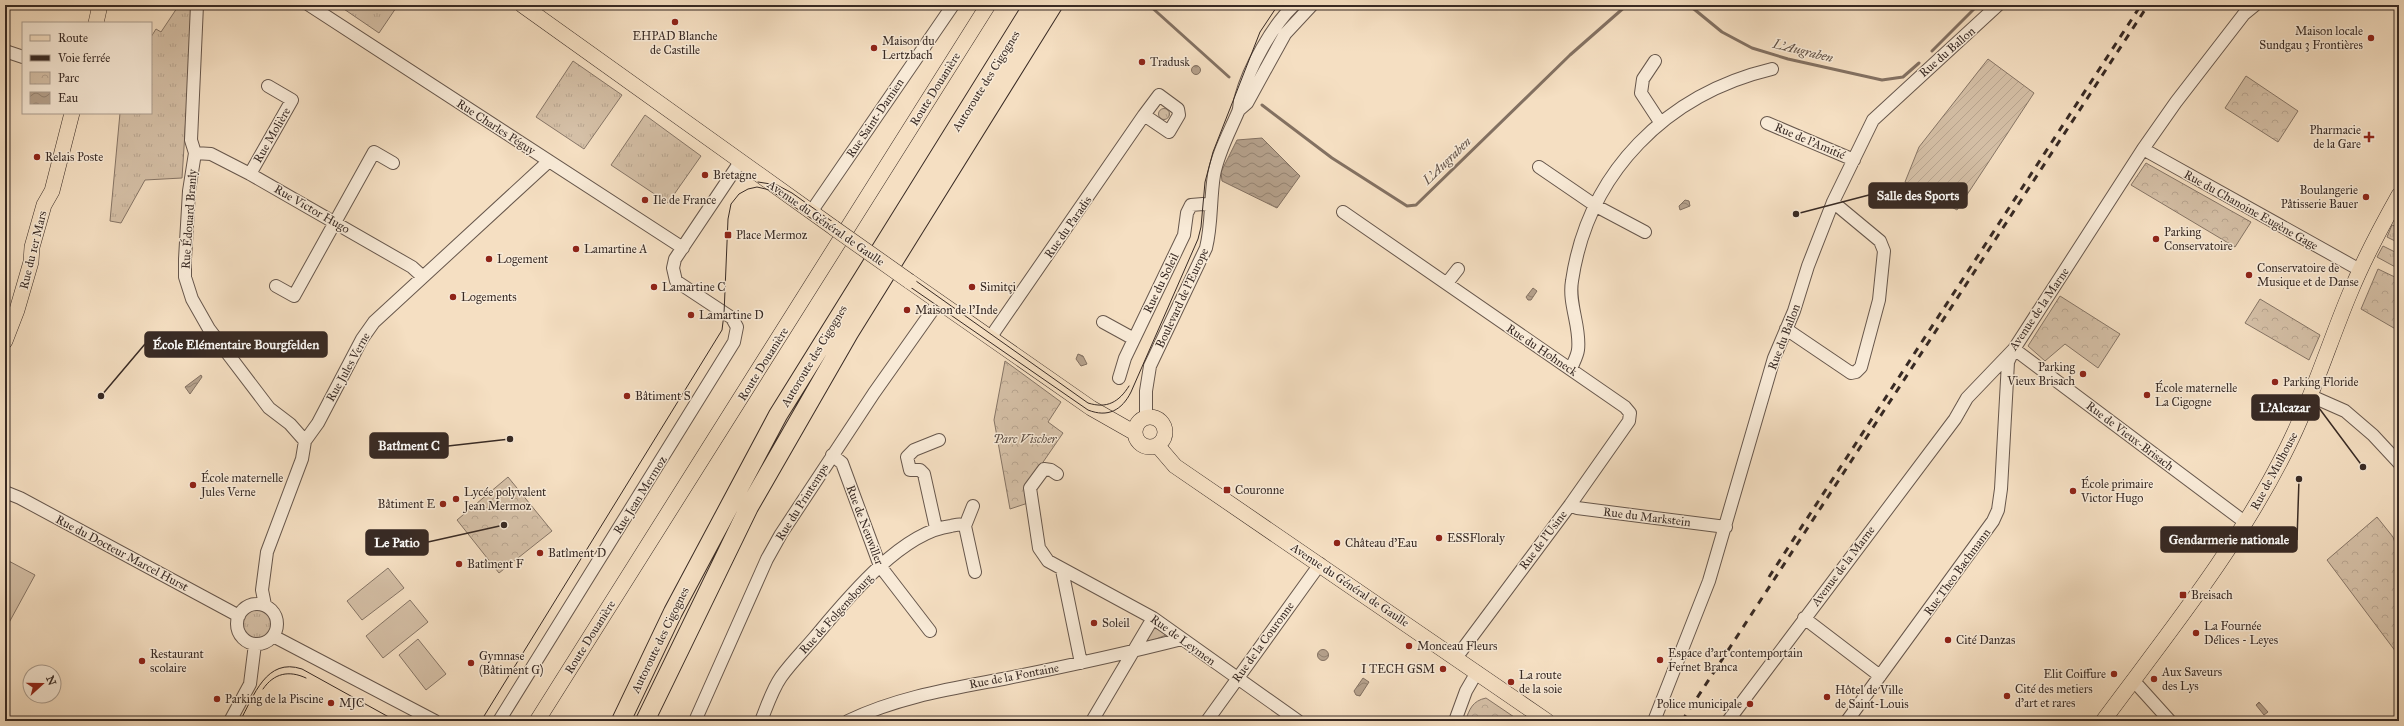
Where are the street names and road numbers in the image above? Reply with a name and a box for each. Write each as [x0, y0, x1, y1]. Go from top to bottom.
street label: Rue du Ballon [1916, 24, 1978, 80]
street label: Autoroute des Cigognes [949, 28, 1024, 135]
street label: Route Douanière [907, 50, 963, 128]
street label: Rue Saint-Damien [843, 75, 907, 160]
street label: Rue Charles Péguy [453, 96, 538, 159]
street label: Rue Molière [251, 105, 293, 165]
street label: Rue de l'Amitié [1772, 120, 1848, 162]
street label: Rue du Chanoine Eugène Gage [2181, 167, 2321, 254]
street label: Rue Édouard Branly [177, 168, 200, 269]
street label: Avenue du Général de Gaulle [764, 177, 887, 269]
street label: Rue Victor Hugo [271, 182, 352, 237]
street label: Rue du Paradis [1042, 193, 1094, 261]
street label: Rue du 1er Mars [16, 209, 50, 291]
street label: Boulevard de l'Europe [1153, 246, 1211, 350]
street label: Rue du Soleil [1140, 250, 1182, 315]
street label: Avenue de la Marne [2006, 265, 2072, 354]
street label: Rue du Ballon [1765, 302, 1803, 372]
street label: Autoroute des Cigognes [778, 303, 851, 411]
street label: Rue du Hohneck [1504, 321, 1580, 379]
street label: Route Douanière [735, 325, 791, 403]
street label: Rue Jules Verne [323, 330, 374, 405]
street label: Rue de Vieux-Brisach [2083, 399, 2177, 474]
street label: Rue de Mulhouse [2248, 430, 2300, 512]
street label: Rue Jean Mermoz [610, 453, 671, 537]
street label: Rue du Printemps [773, 461, 831, 543]
street label: Rue de Neuwiller [843, 483, 887, 567]
street label: Rue du Markstein [1602, 505, 1692, 529]
street label: Rue de l'Usine [1516, 508, 1570, 572]
street label: Rue du Docteur Marcel Hurst [53, 512, 191, 594]
street label: Avenue de la Marne [1808, 523, 1878, 610]
street label: Rue Theo Bachmann [1921, 526, 1993, 618]
street label: Avenue du Général de Gaulle [1287, 540, 1412, 630]
street label: Rue de Folgensbourg [796, 571, 877, 658]
street label: Autoroute des Cigognes [628, 585, 693, 697]
street label: Route Douanière [562, 598, 618, 676]
street label: Rue de la Couronne [1229, 599, 1297, 685]
street label: Rue de Leymen [1148, 612, 1219, 669]
street label: Rue de la Fontaine [968, 660, 1060, 692]

